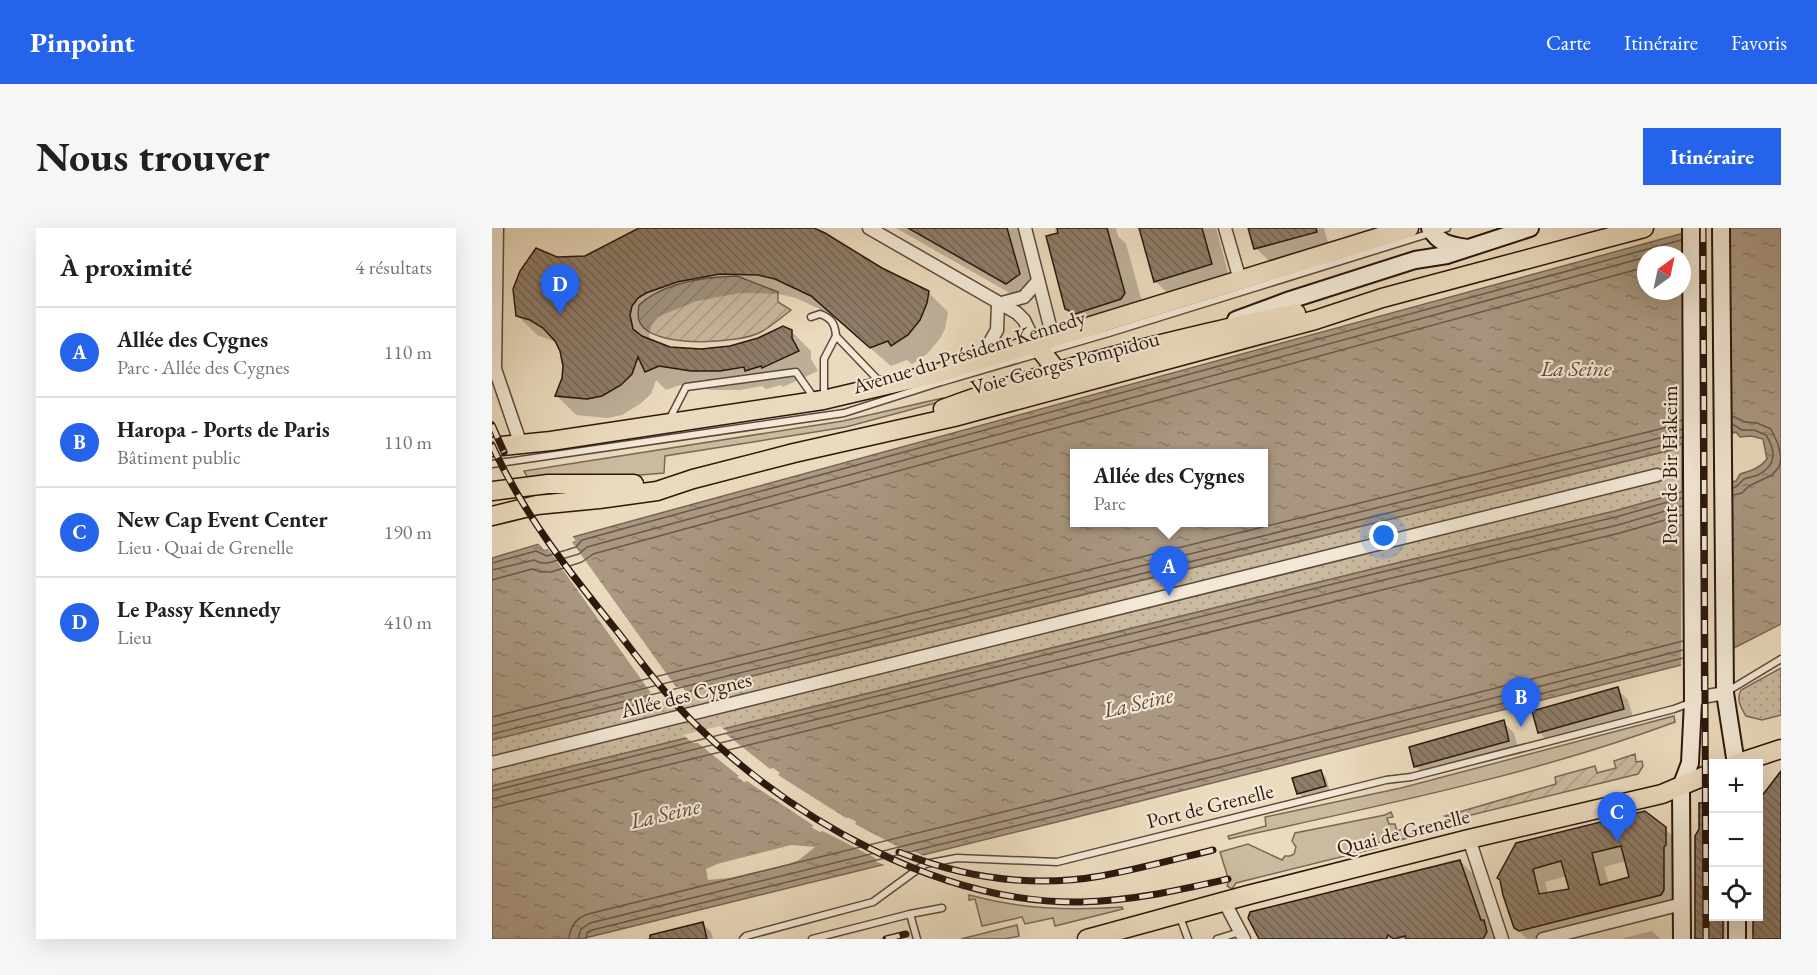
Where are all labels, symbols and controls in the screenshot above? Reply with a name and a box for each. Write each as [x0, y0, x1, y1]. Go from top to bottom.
text: Pinpoint [30, 24, 135, 60]
text: Carte [1546, 29, 1591, 56]
text: Itinéraire [1624, 29, 1698, 56]
text: Favoris [1731, 29, 1787, 56]
button: Itinéraire [1643, 128, 1781, 185]
text: Nous trouver [36, 129, 270, 184]
north arrow [1637, 246, 1691, 300]
text: À proximité [60, 250, 192, 284]
text: 4 résultats [355, 254, 432, 280]
pin: D [540, 264, 580, 314]
street label: Avenue du Président Kennedy [848, 303, 1089, 400]
street label: Voie Georges Pompidou [968, 324, 1162, 401]
text: Allée des Cygnes [117, 325, 268, 354]
text: A [72, 339, 87, 365]
text: 110 m [384, 339, 432, 365]
text: Parc · Allée des Cygnes [117, 354, 290, 380]
water label: La Seine [1539, 354, 1612, 383]
street label: Pont de Bir Hakeim [1656, 385, 1683, 545]
text: Haropa - Ports de Paris [117, 415, 330, 444]
text: B [73, 429, 86, 455]
text: 110 m [384, 429, 432, 455]
text: Bâtiment public [117, 444, 241, 470]
popup [1070, 449, 1268, 527]
text: Allée des Cygnes [1093, 461, 1245, 490]
text: Parc [1093, 490, 1126, 516]
text: New Cap Event Center [117, 505, 328, 534]
text: C [72, 519, 87, 545]
text: 190 m [384, 519, 432, 545]
your location [1369, 521, 1398, 550]
text: Lieu · Quai de Grenelle [117, 534, 293, 560]
pin: A [1150, 546, 1188, 596]
text: Le Passy Kennedy [117, 595, 281, 624]
text: D [72, 609, 87, 635]
text: 410 m [384, 609, 432, 635]
text: Lieu [117, 624, 152, 650]
street label: Allée des Cygnes [617, 665, 754, 724]
pin: B [1502, 678, 1540, 727]
water label: La Seine [1099, 680, 1176, 725]
map controls [1709, 759, 1763, 921]
button: + [1709, 759, 1763, 813]
street label: Port de Grenelle [1144, 777, 1276, 834]
water label: La Seine [626, 791, 703, 836]
pin: C [1598, 792, 1636, 842]
street label: Quai de Grenelle [1334, 802, 1472, 862]
button: − [1709, 813, 1763, 867]
button: locate [1709, 867, 1763, 921]

